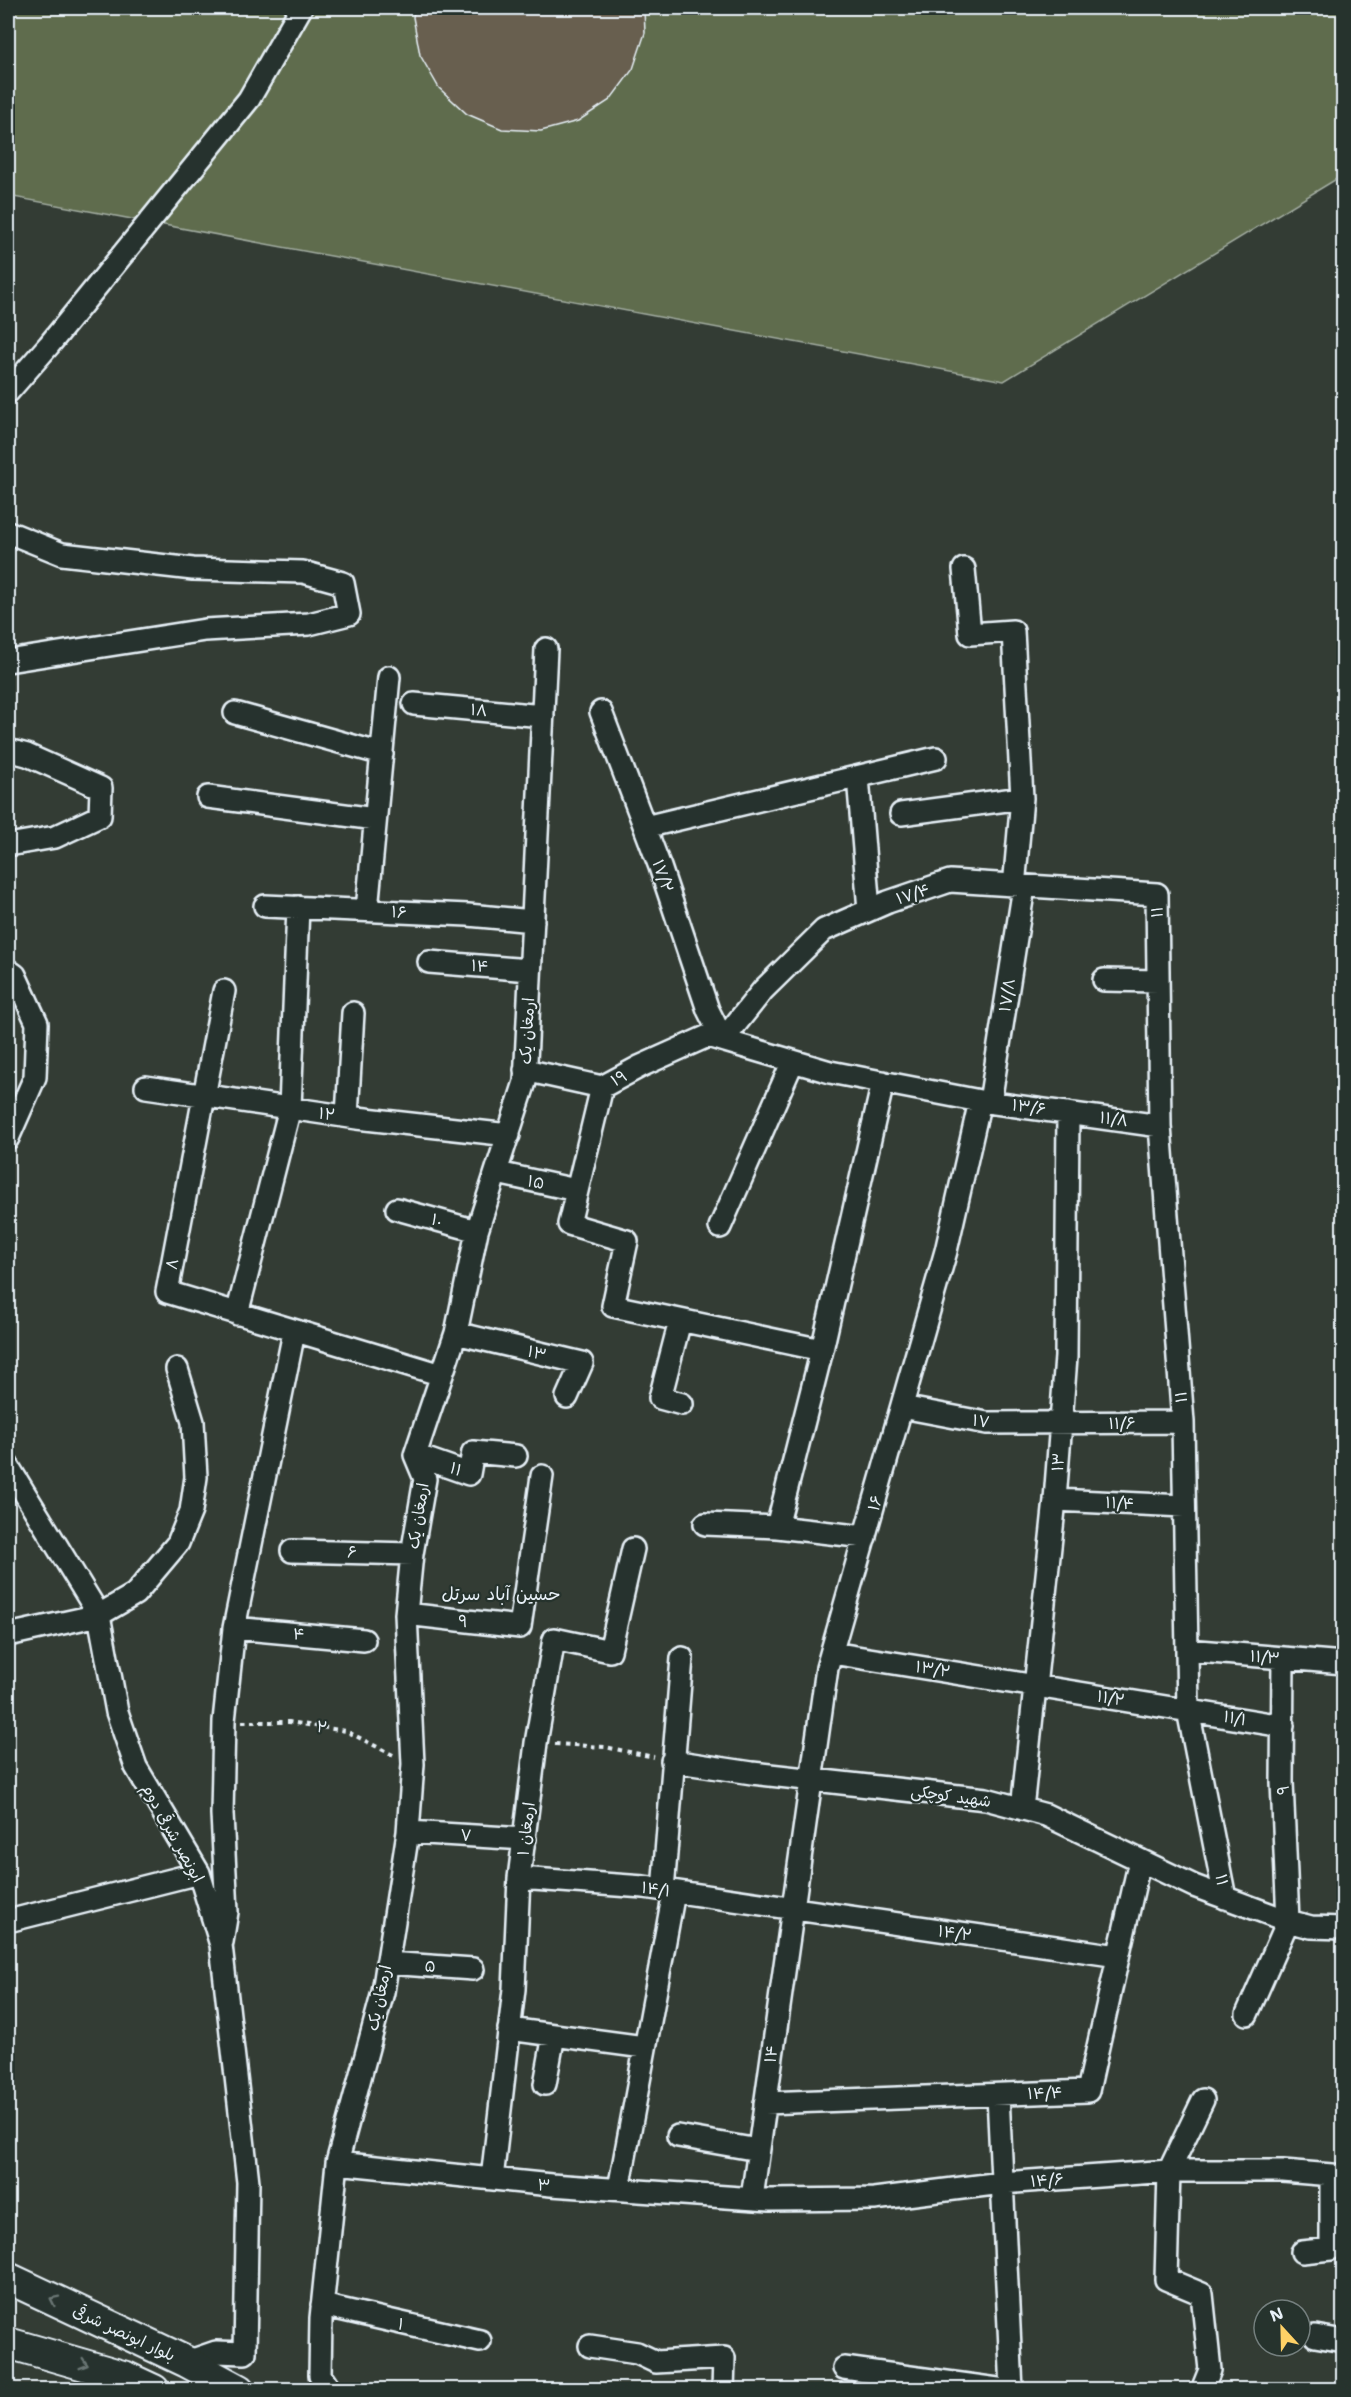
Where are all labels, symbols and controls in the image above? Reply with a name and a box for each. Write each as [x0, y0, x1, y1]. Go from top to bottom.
street label: ۱۸ [470, 699, 488, 721]
street label: ۱۷/۲ [648, 857, 678, 895]
street label: ۱۷/۴ [893, 879, 933, 909]
street label: ۱۶ [391, 901, 407, 923]
street label: ۱۱ [1146, 906, 1168, 918]
street label: ۱۴ [470, 955, 490, 977]
street label: ۱۷/۸ [994, 977, 1020, 1013]
street label: ارمغان یک [515, 997, 539, 1065]
street label: ۱۹ [607, 1065, 631, 1091]
street label: ۱۳/۶ [1011, 1094, 1047, 1120]
street label: ۱۲ [317, 1102, 337, 1126]
street label: ۱۱/۸ [1098, 1107, 1130, 1131]
street label: ۱۵ [526, 1170, 546, 1194]
street label: ۱۰ [429, 1208, 445, 1232]
street label: ۸ [161, 1257, 183, 1271]
street label: ۱۳ [525, 1341, 549, 1365]
street label: ۱۱ [1170, 1390, 1192, 1404]
street label: ۱۷ [971, 1409, 991, 1433]
street label: ۱۱/۶ [1109, 1413, 1136, 1434]
street label: ۱۳ [1047, 1452, 1069, 1472]
street label: ۱۱ [447, 1457, 465, 1481]
street label: ارمغان یک [402, 1481, 434, 1551]
street label: ۱۱/۴ [1105, 1492, 1135, 1514]
street label: ۱۶ [863, 1493, 887, 1513]
street label: ۶ [347, 1541, 357, 1563]
district label: حسین آباد سرتل [441, 1582, 561, 1606]
street label: ۹ [457, 1610, 469, 1632]
street label: ۴ [292, 1623, 306, 1645]
street label: ۱۱/۳ [1249, 1645, 1281, 1669]
street label: ۱۳/۲ [914, 1656, 952, 1682]
street label: ۱۱/۲ [1095, 1685, 1127, 1711]
street label: ۱۱/۱ [1222, 1706, 1248, 1730]
street label: ۲ [315, 1716, 329, 1738]
street label: ابونصر شرقی دوم [135, 1780, 209, 1887]
street label: شهید کوچکی [909, 1780, 993, 1812]
street label: ۹ [1272, 1785, 1294, 1795]
street label: ارمغان ۱ [512, 1801, 540, 1857]
street label: ۷ [460, 1824, 472, 1846]
street label: ۱۱ [1211, 1872, 1233, 1888]
street label: ۱۴/۱ [640, 1877, 672, 1901]
street label: ۱۴/۲ [937, 1920, 973, 1946]
street label: ۵ [424, 1955, 436, 1977]
street label: ارمغان یک [362, 1963, 396, 2033]
street label: ۱۴ [759, 2044, 783, 2064]
street label: ۱۴/۴ [1027, 2082, 1063, 2104]
street label: ۱۴/۶ [1030, 2168, 1064, 2192]
street label: ۳ [537, 2174, 551, 2196]
one-way arrow [49, 2296, 60, 2308]
north arrow [1252, 2298, 1312, 2358]
street label: بلوار ابونصر شرقی [69, 2300, 179, 2366]
text: N [1267, 2302, 1286, 2327]
street label: ۱ [396, 2313, 406, 2335]
one-way arrow [78, 2357, 89, 2369]

